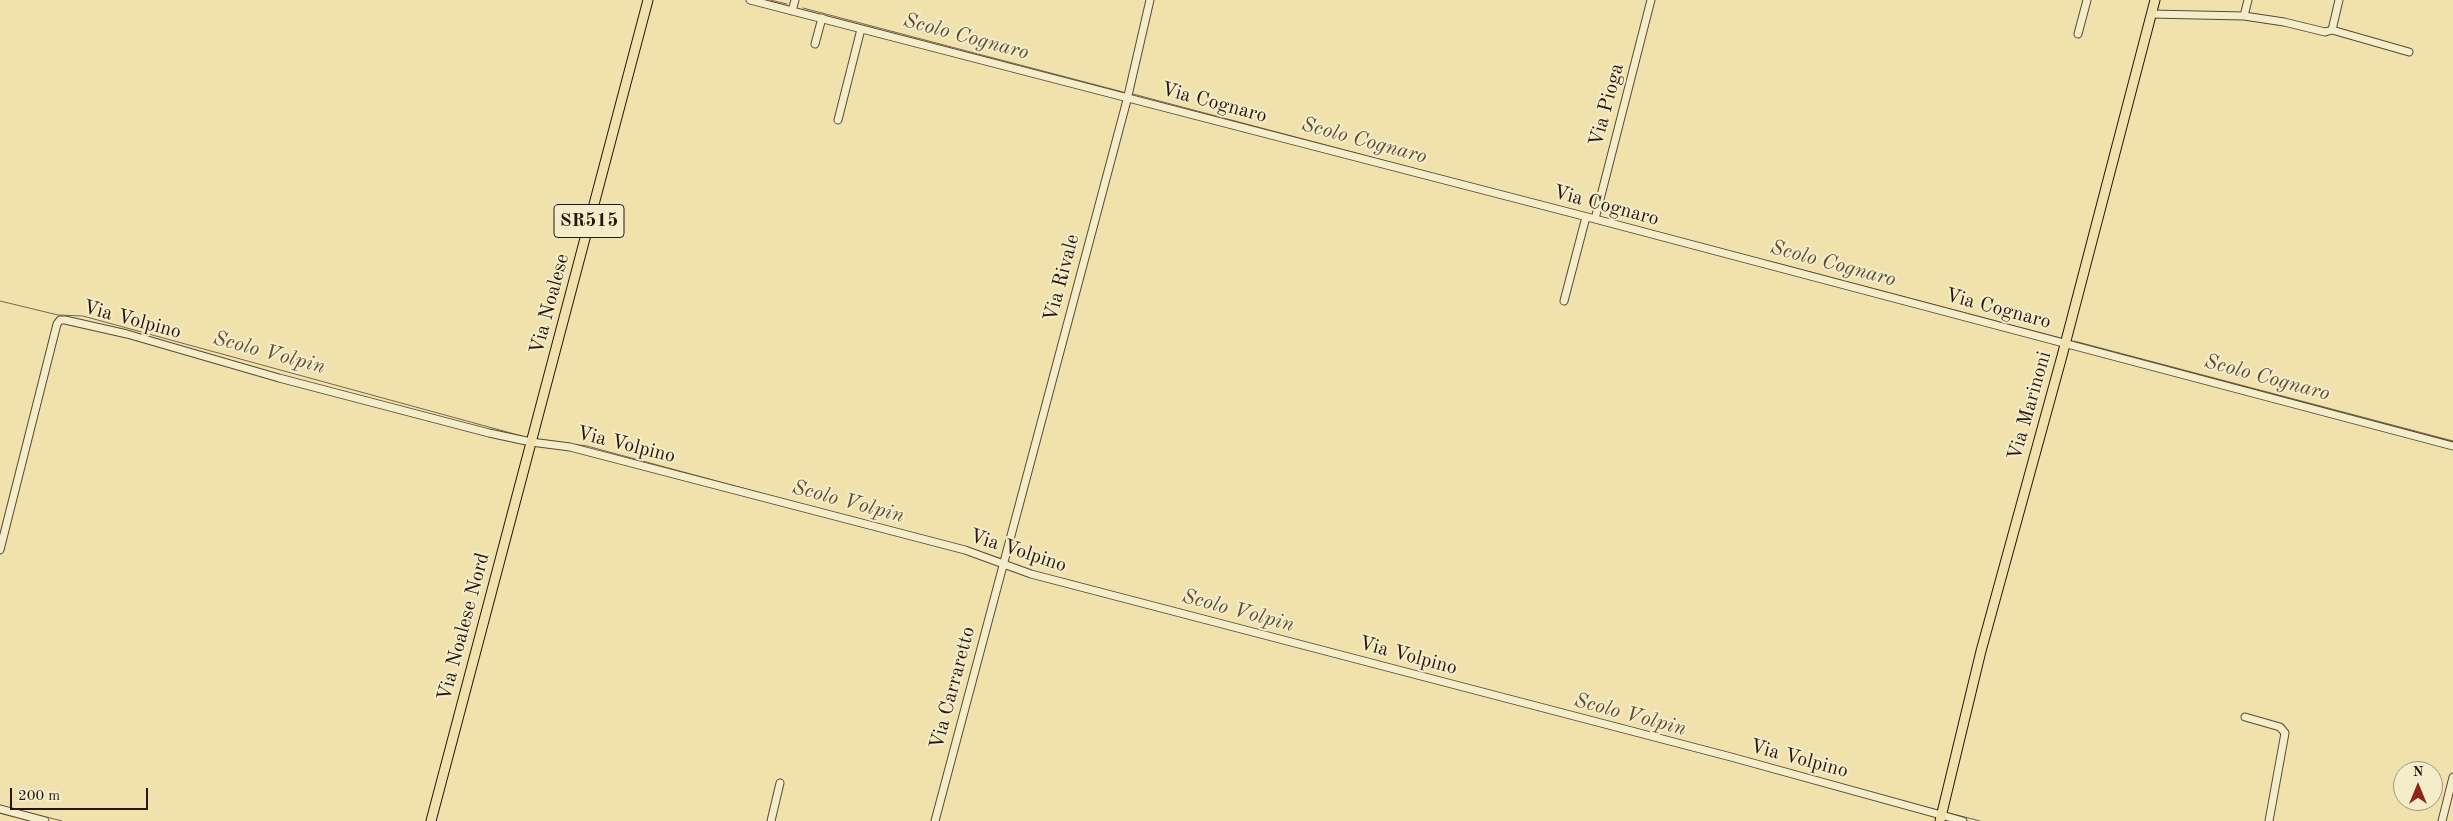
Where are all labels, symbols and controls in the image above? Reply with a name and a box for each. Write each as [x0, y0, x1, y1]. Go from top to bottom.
water label: Scolo Cognaro [900, 8, 1032, 66]
street label: Via Pioga [1584, 61, 1630, 149]
street label: Via Cognaro [1159, 77, 1269, 129]
water label: Scolo Cognaro [1298, 112, 1430, 170]
street label: Via Cognaro [1551, 180, 1661, 232]
road number: SR515 [554, 205, 624, 238]
street label: Via Rivale [1039, 232, 1085, 324]
water label: Scolo Cognaro [1767, 235, 1899, 293]
street label: Via Noalese [525, 251, 575, 357]
street label: Via Cognaro [1943, 283, 2053, 335]
street label: Via Volpino [80, 295, 184, 345]
water label: Scolo Volpin [210, 326, 328, 380]
street label: Via Marinoni [2003, 349, 2057, 463]
water label: Scolo Cognaro [2201, 349, 2333, 407]
street label: Via Volpino [574, 421, 678, 469]
water label: Scolo Volpin [789, 475, 907, 529]
street label: Via Volpino [966, 524, 1070, 578]
street label: Via Noalese Nord [433, 550, 495, 704]
water label: Scolo Volpin [1179, 584, 1297, 638]
street label: Via Carraretto [925, 624, 981, 752]
street label: Via Volpino [1356, 631, 1460, 681]
water label: Scolo Volpin [1571, 688, 1689, 742]
street label: Via Volpino [1747, 734, 1851, 784]
north arrow [2393, 761, 2443, 811]
text: N [2413, 765, 2423, 779]
scale bar [12, 778, 150, 810]
text: 200 m [18, 789, 60, 804]

